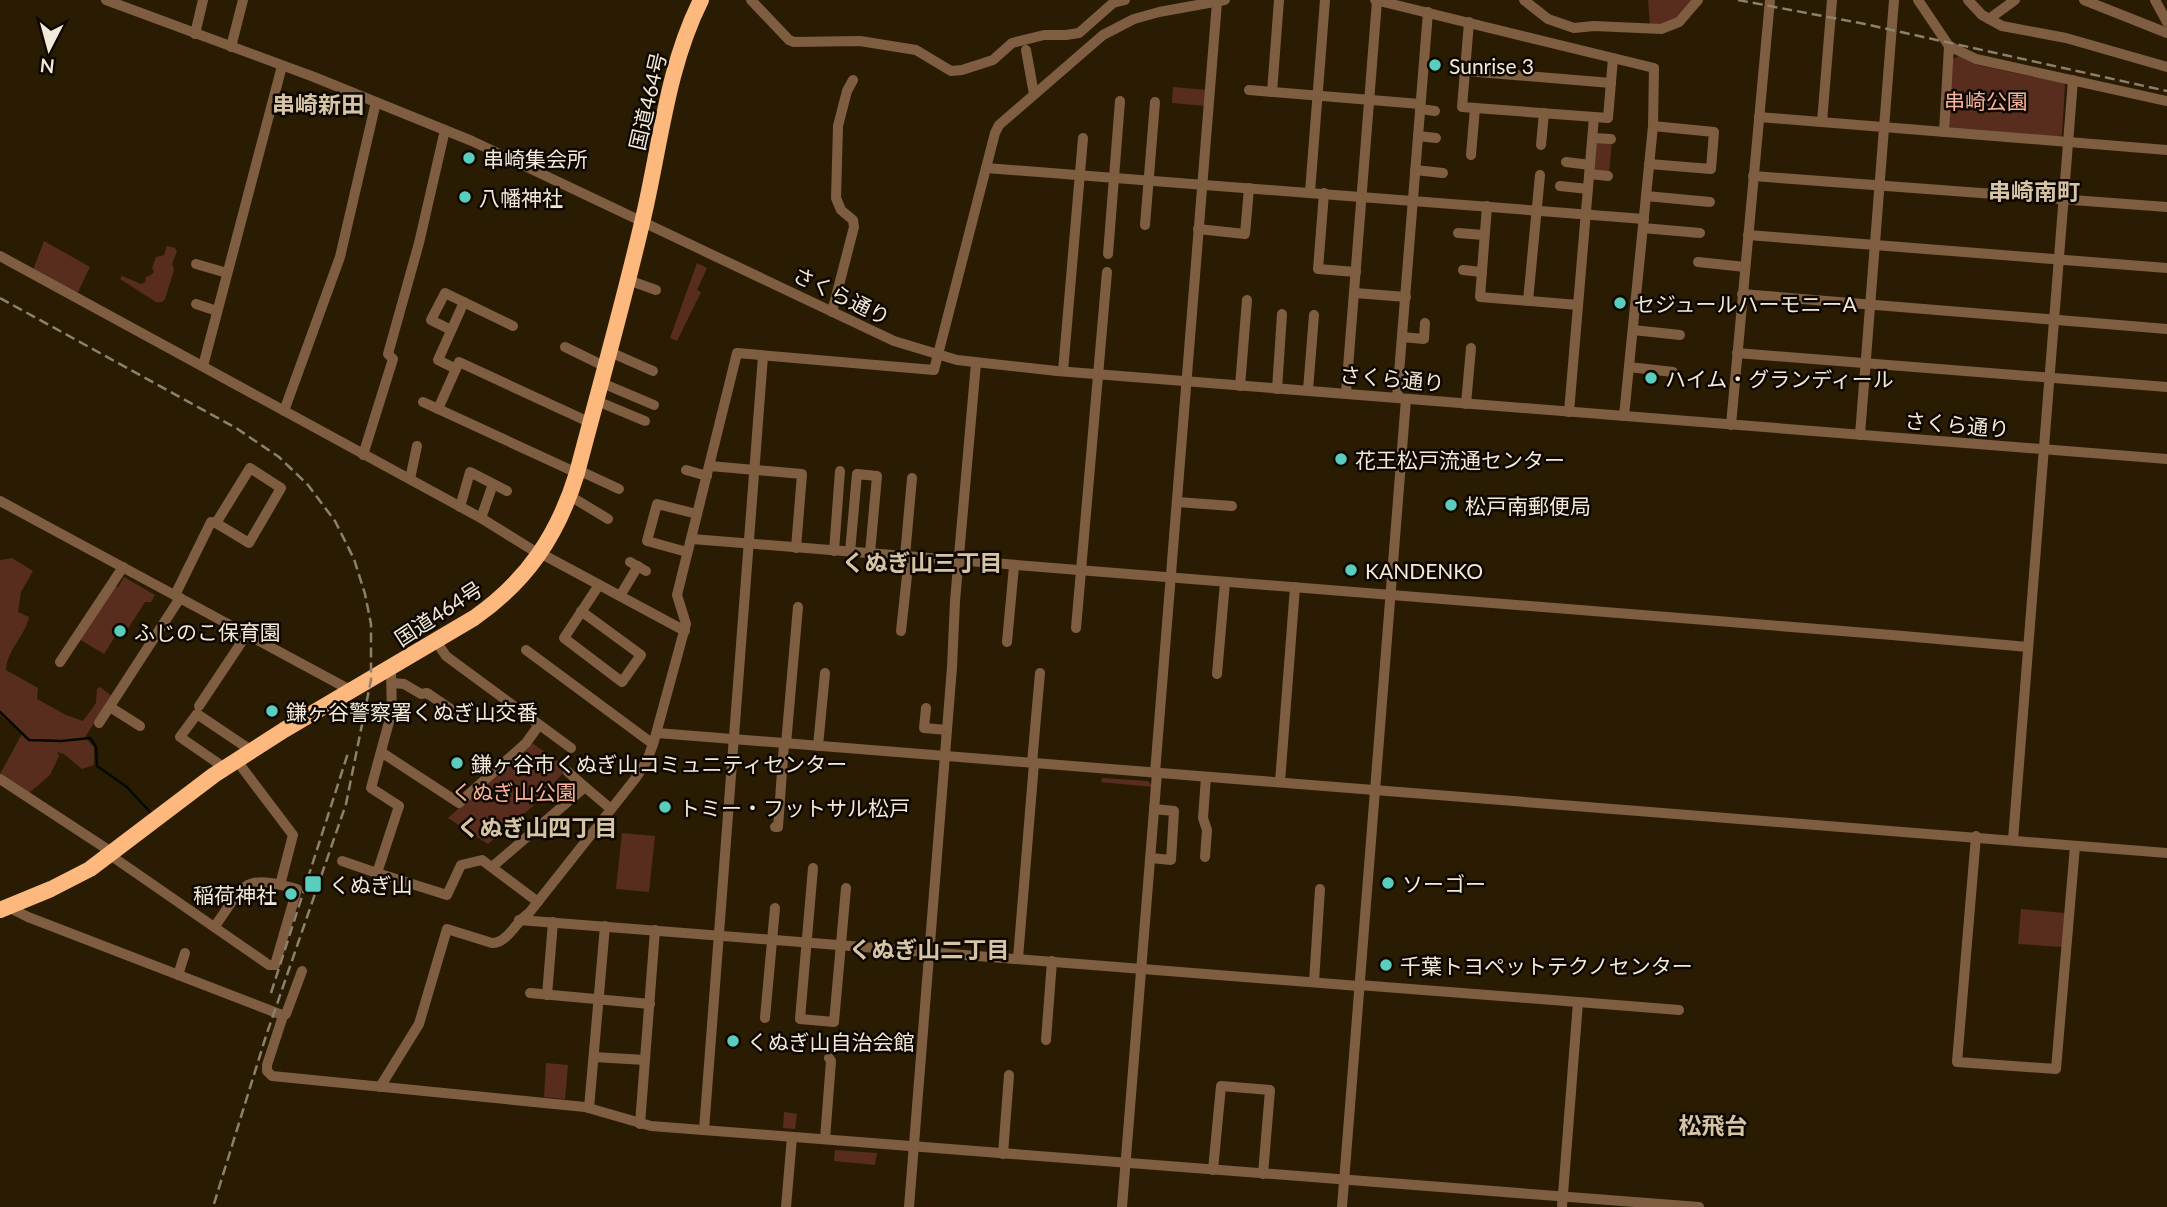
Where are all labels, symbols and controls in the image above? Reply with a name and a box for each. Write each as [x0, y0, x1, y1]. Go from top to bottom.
north arrow [14, 14, 84, 84]
street label: 国道464号 [624, 50, 670, 152]
place label: Sunrise 3 [1449, 53, 1534, 78]
text: N [39, 54, 56, 79]
marker: Sunrise 3 [1427, 57, 1443, 73]
park label: 串崎公園 [1944, 88, 2028, 113]
district label: 串崎新田 [272, 90, 364, 118]
place label: 串崎集会所 [483, 146, 588, 171]
marker: 串崎集会所 [461, 150, 477, 166]
district label: 串崎南町 [1988, 177, 2080, 205]
place label: 八幡神社 [479, 185, 563, 210]
marker: 八幡神社 [457, 189, 473, 205]
street label: さくら通り [789, 261, 895, 329]
place label: セジュールハーモニーA [1634, 291, 1858, 316]
marker: セジュールハーモニーA [1612, 295, 1628, 311]
street label: さくら通り [1339, 361, 1445, 395]
place label: ハイム・グランディール [1665, 366, 1894, 391]
marker: ハイム・グランディール [1643, 370, 1659, 386]
street label: さくら通り [1904, 407, 2010, 441]
place label: 花王松戸流通センター [1355, 447, 1565, 472]
marker: 花王松戸流通センター [1333, 451, 1349, 467]
place label: 松戸南郵便局 [1465, 493, 1591, 518]
marker: 松戸南郵便局 [1443, 497, 1459, 513]
district label: くぬぎ山三丁目 [842, 548, 1002, 576]
place label: KANDENKO [1365, 558, 1483, 583]
marker: KANDENKO [1343, 562, 1359, 578]
street label: 国道464号 [389, 575, 487, 651]
place label: ふじのこ保育園 [134, 619, 281, 644]
marker: ふじのこ保育園 [112, 623, 128, 639]
place label: 鎌ヶ谷警察署くぬぎ山交番 [286, 699, 538, 724]
marker: 鎌ヶ谷警察署くぬぎ山交番 [264, 703, 280, 719]
place label: 鎌ヶ谷市くぬぎ山コミュニティセンター [471, 751, 847, 776]
marker: 鎌ヶ谷市くぬぎ山コミュニティセンター [449, 755, 465, 771]
park label: くぬぎ山公園 [451, 779, 577, 804]
place label: トミー・フットサル松戸 [679, 795, 910, 820]
marker: トミー・フットサル松戸 [657, 799, 673, 815]
district label: くぬぎ山四丁目 [457, 813, 617, 841]
place label: ソーゴー [1402, 871, 1486, 896]
place label: くぬぎ山 [329, 872, 413, 897]
marker: くぬぎ山 [303, 874, 323, 894]
marker: ソーゴー [1380, 875, 1396, 891]
place label: 稲荷神社 [193, 882, 277, 907]
marker: 稲荷神社 [283, 886, 299, 902]
district label: くぬぎ山二丁目 [849, 935, 1009, 963]
place label: 千葉トヨペットテクノセンター [1400, 953, 1693, 978]
marker: 千葉トヨペットテクノセンター [1378, 957, 1394, 973]
place label: くぬぎ山自治会館 [747, 1029, 915, 1054]
marker: くぬぎ山自治会館 [725, 1033, 741, 1049]
district label: 松飛台 [1679, 1111, 1748, 1139]

